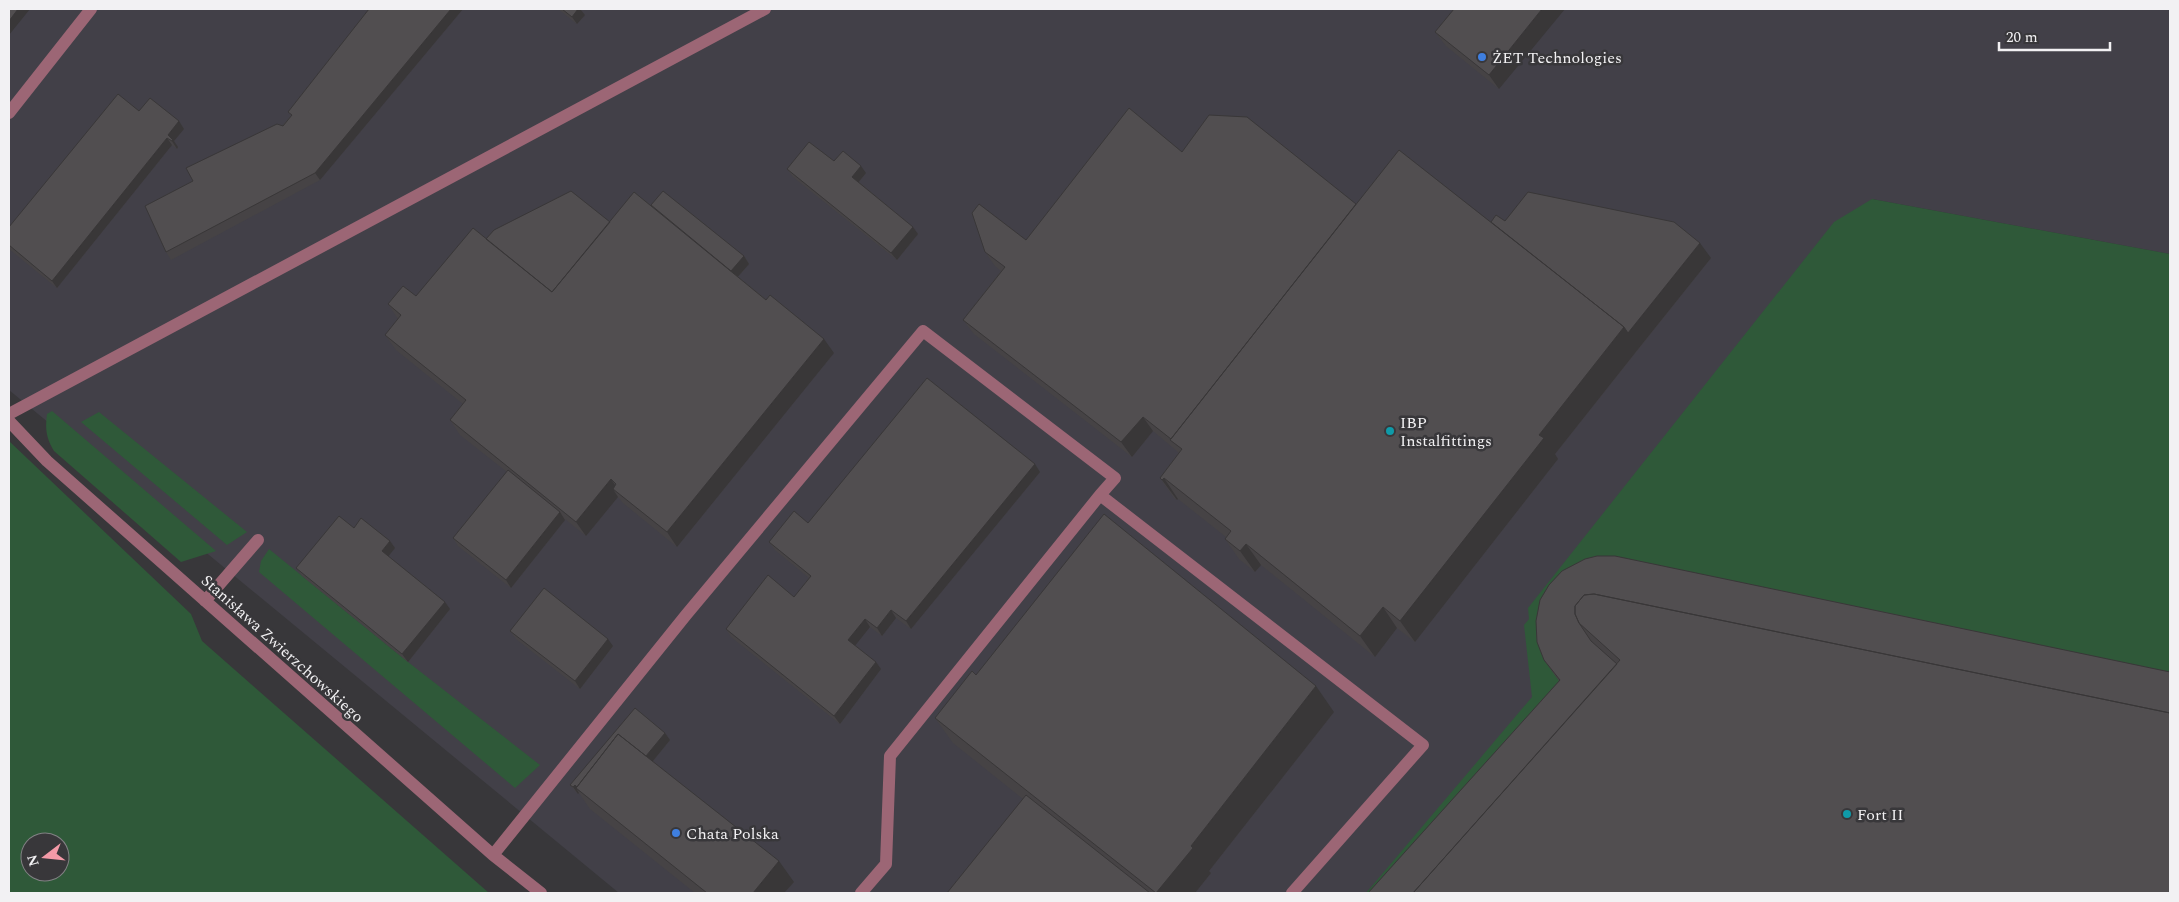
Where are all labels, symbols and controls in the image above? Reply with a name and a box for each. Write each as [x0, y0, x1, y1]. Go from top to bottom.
scale bar [1999, 20, 2110, 52]
text: 20 m [2006, 26, 2038, 49]
place label: ŻET Technologies [1492, 46, 1622, 70]
marker: ŻET Technologies [1476, 51, 1488, 63]
place label: IBP Instalfittings [1400, 411, 1492, 453]
marker: IBP Instalfittings [1384, 425, 1396, 437]
street label: Stanisława Zwierzchowskiego [196, 569, 369, 728]
place label: Fort II [1857, 803, 1903, 827]
marker: Fort II [1841, 808, 1853, 820]
place label: Chata Polska [686, 822, 779, 846]
marker: Chata Polska [670, 827, 682, 839]
north arrow [20, 832, 70, 882]
text: N [21, 852, 45, 869]

